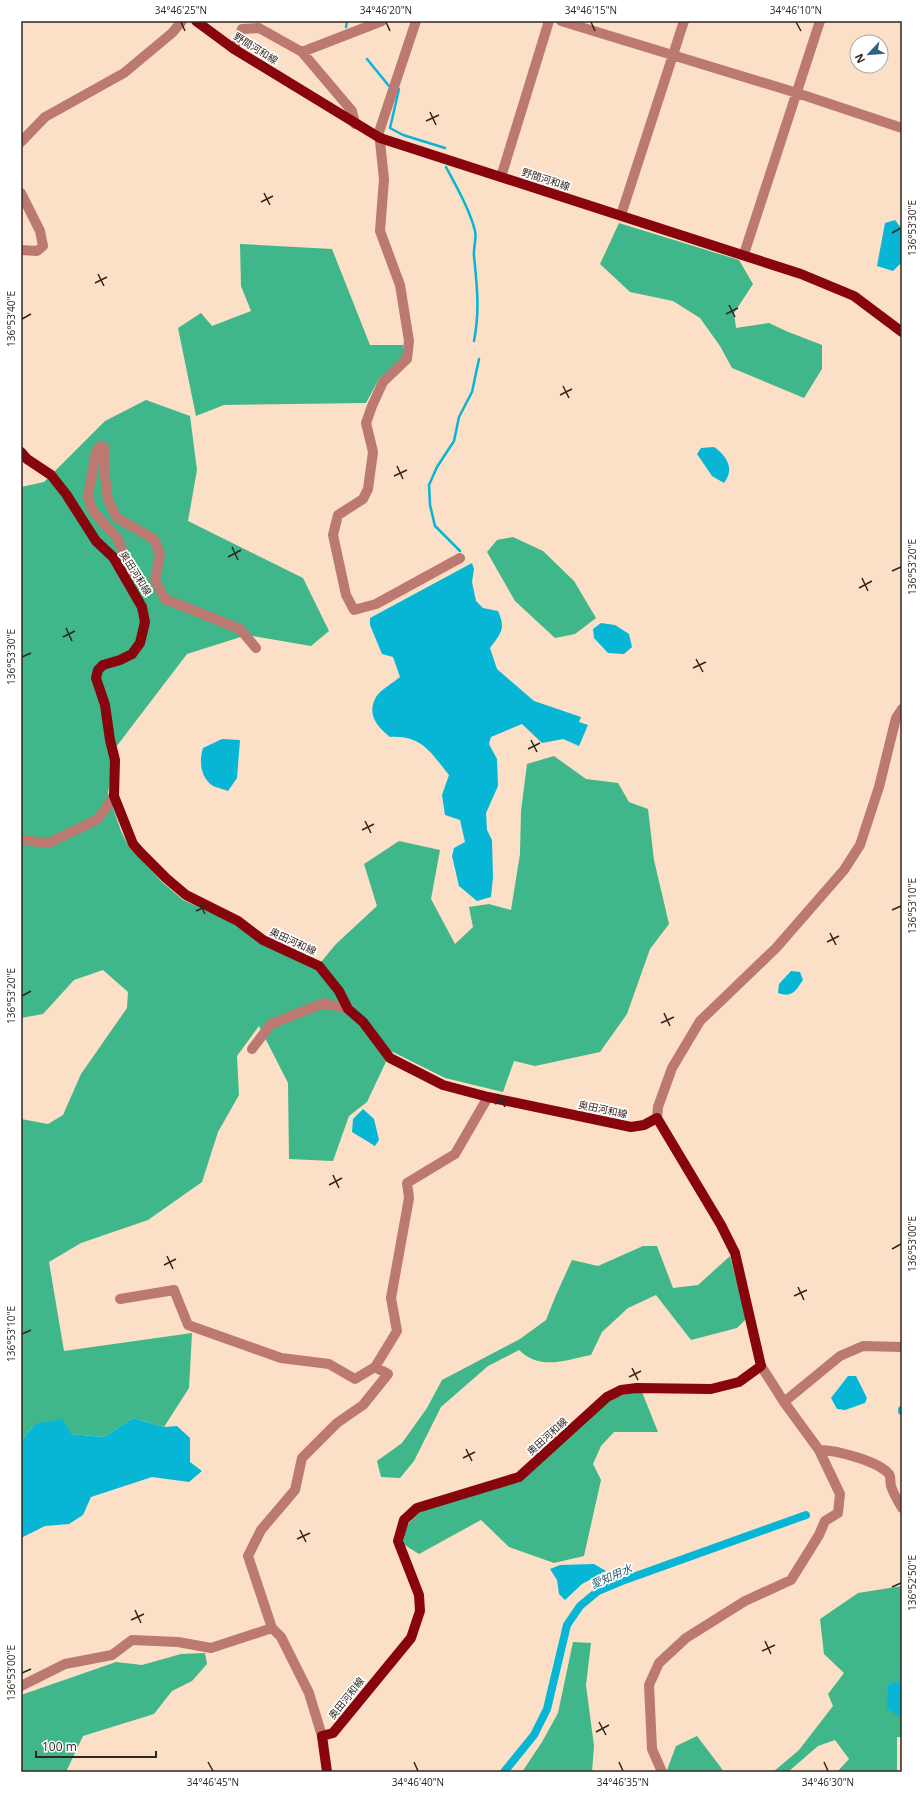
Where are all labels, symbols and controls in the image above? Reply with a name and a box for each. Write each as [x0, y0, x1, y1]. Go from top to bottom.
text: 34°46'25"N [155, 3, 207, 17]
text: 34°46'20"N [360, 3, 412, 17]
text: 34°46'15"N [565, 3, 617, 17]
text: 34°46'10"N [770, 3, 822, 17]
street label: 野間河和線 [231, 29, 281, 67]
north arrow [849, 34, 889, 74]
text: N [851, 51, 868, 66]
street label: 野間河和線 [520, 165, 572, 193]
text: 136°53'30"E [905, 200, 919, 256]
text: 136°53'40"E [4, 291, 18, 347]
text: 136°53'20"E [905, 539, 919, 595]
street label: 奥田河和線 [117, 548, 155, 598]
text: 136°53'30"E [4, 629, 18, 685]
text: 136°53'10"E [905, 878, 919, 934]
street label: 奥田河和線 [267, 924, 319, 958]
text: 136°53'20"E [4, 968, 18, 1024]
street label: 奥田河和線 [577, 1097, 629, 1121]
text: 136°53'00"E [905, 1216, 919, 1272]
text: 136°53'10"E [4, 1306, 18, 1362]
street label: 奥田河和線 [524, 1414, 570, 1458]
text: 136°52'50"E [905, 1555, 919, 1611]
water label: 愛知用水 [588, 1560, 635, 1592]
text: 136°53'00"E [4, 1645, 18, 1701]
street label: 奥田河和線 [325, 1674, 367, 1722]
scale bar [36, 1733, 156, 1759]
text: 100 m [42, 1738, 77, 1755]
text: 34°46'45"N [187, 1775, 239, 1789]
text: 34°46'40"N [392, 1775, 444, 1789]
text: 34°46'35"N [597, 1775, 649, 1789]
text: 34°46'30"N [802, 1775, 854, 1789]

